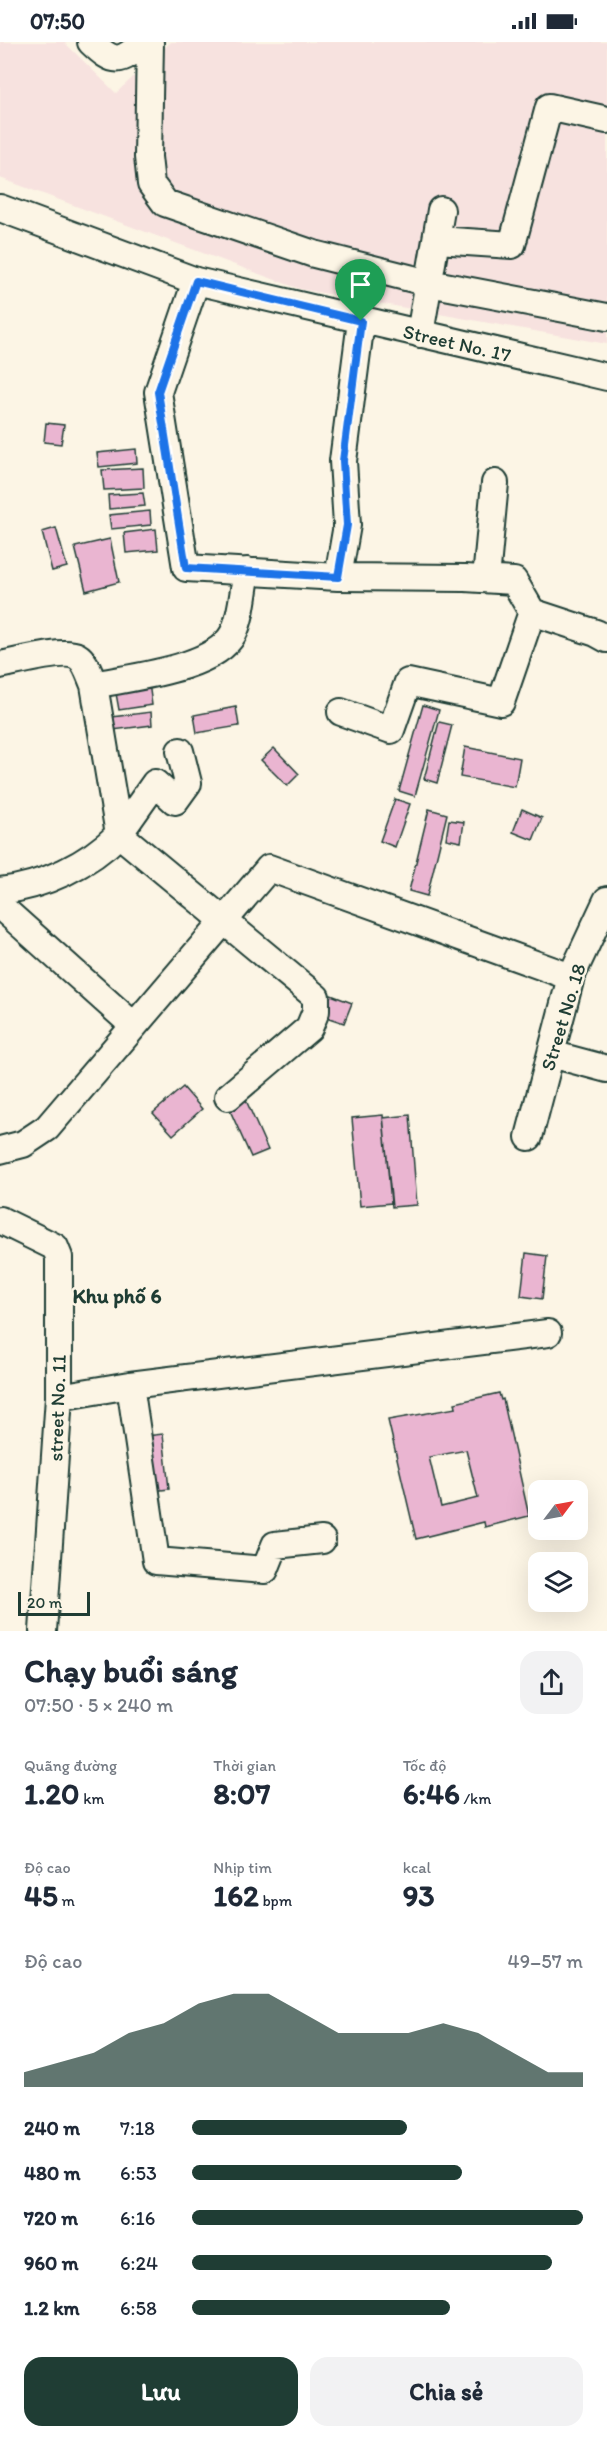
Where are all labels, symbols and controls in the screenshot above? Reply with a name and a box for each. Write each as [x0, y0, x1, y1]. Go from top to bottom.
text: 07:50 [30, 8, 85, 35]
pin [335, 259, 386, 321]
icon: arrive [344, 268, 377, 301]
street label: Street No. 17 [401, 319, 513, 367]
street label: Street No. 18 [535, 961, 591, 1073]
district label: Khu phố 6 [72, 1283, 162, 1309]
street label: street No. 11 [43, 1354, 71, 1462]
north arrow [528, 1480, 588, 1540]
map controls [528, 1480, 588, 1612]
button: layers [528, 1552, 588, 1612]
scale bar [18, 1589, 90, 1616]
text: 20 m [27, 1593, 62, 1612]
text: Chạy buổi sáng [24, 1651, 238, 1690]
button: share [520, 1651, 583, 1714]
text: 07:50 · 5 × 240 m [24, 1693, 173, 1717]
text: Quãng đường [24, 1756, 117, 1775]
text: Thời gian [213, 1756, 276, 1775]
text: Tốc độ [403, 1756, 446, 1775]
text: 1.20 [24, 1775, 80, 1812]
text: 8:07 [213, 1775, 270, 1812]
text: 6:46 [403, 1775, 460, 1812]
text: km [80, 1789, 104, 1808]
text: /km [460, 1789, 491, 1808]
text: Độ cao [24, 1858, 71, 1877]
text: Nhịp tim [213, 1858, 272, 1877]
text: kcal [403, 1858, 431, 1877]
text: 45 [24, 1877, 58, 1914]
text: 162 [213, 1877, 259, 1914]
text: 93 [403, 1877, 435, 1914]
text: m [58, 1891, 75, 1910]
text: bpm [259, 1891, 292, 1910]
text: Độ cao [24, 1949, 82, 1973]
text: 49–57 m [508, 1949, 583, 1973]
text: 240 m [24, 2116, 80, 2140]
text: 7:18 [120, 2116, 155, 2140]
text: 480 m [24, 2161, 81, 2185]
text: 6:53 [120, 2161, 157, 2185]
text: 720 m [24, 2206, 78, 2230]
text: 6:16 [120, 2206, 155, 2230]
text: 960 m [24, 2251, 79, 2275]
text: 6:24 [120, 2251, 158, 2275]
text: 1.2 km [24, 2296, 80, 2320]
text: 6:58 [120, 2296, 157, 2320]
button: Lưu [24, 2357, 298, 2426]
button: Chia sẻ [310, 2357, 583, 2426]

